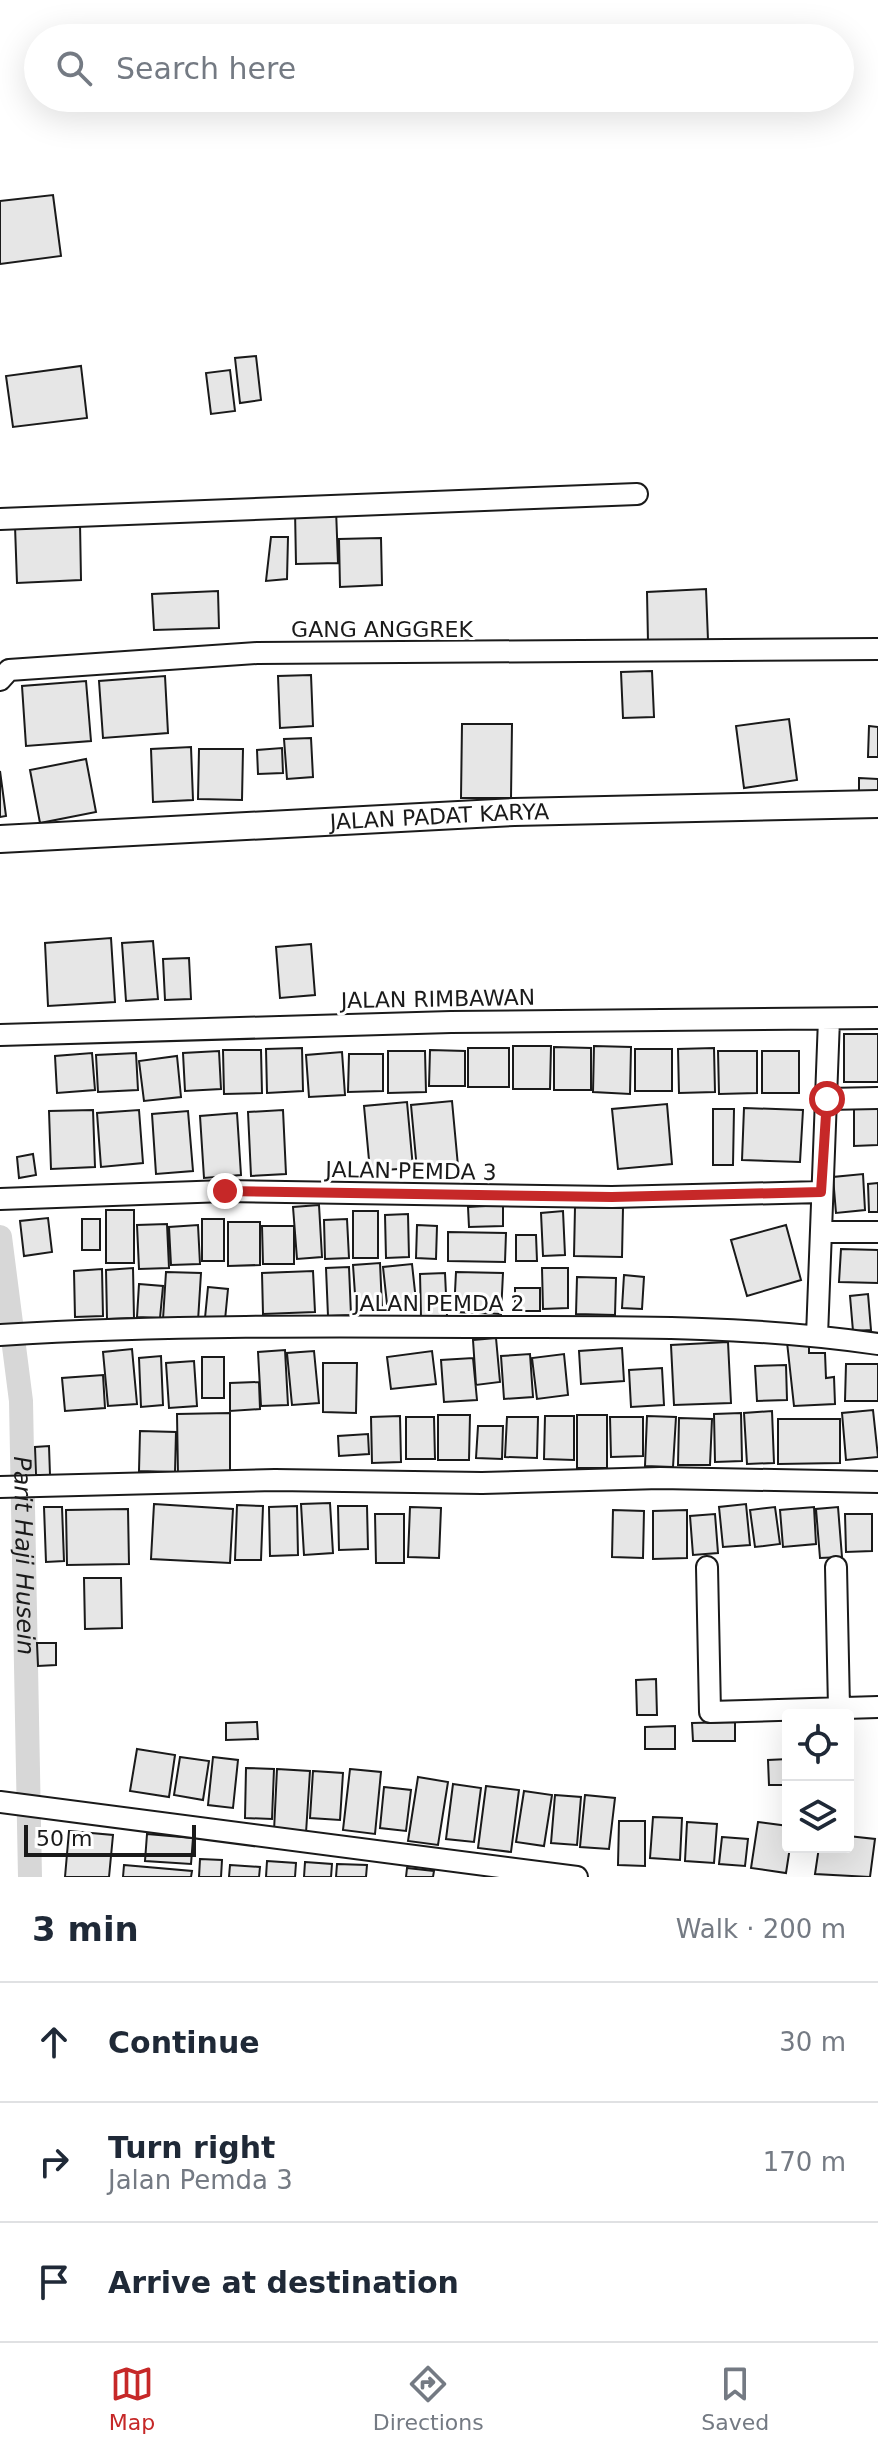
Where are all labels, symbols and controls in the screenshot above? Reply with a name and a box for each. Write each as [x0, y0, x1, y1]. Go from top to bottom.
search box [24, 24, 854, 112]
icon: search [52, 46, 96, 90]
text: Search here [116, 51, 296, 86]
street label: GANG ANGGREK [291, 617, 473, 642]
street label: JALAN PADAT KARYA [327, 799, 549, 834]
street label: JALAN RIMBAWAN [339, 985, 535, 1013]
route start [809, 1081, 845, 1117]
street label: JALAN PEMDA 3 [323, 1157, 497, 1185]
route end [207, 1173, 243, 1209]
street label: JALAN PEMDA 2 [351, 1291, 525, 1316]
water label: Parit Haji Husein [8, 1456, 40, 1655]
map controls [782, 1709, 854, 1853]
button: locate [782, 1709, 854, 1781]
button: layers [782, 1781, 854, 1853]
scale bar [24, 1821, 196, 1857]
text: 50 m [36, 1826, 92, 1851]
text: 3 min [32, 1909, 139, 1949]
text: Walk · 200 m [676, 1914, 846, 1944]
icon: ahead [32, 2020, 76, 2064]
text: Continue [108, 2025, 260, 2060]
text: 30 m [779, 2027, 846, 2057]
text: Turn right [108, 2130, 275, 2165]
icon: right [32, 2140, 76, 2184]
text: 170 m [763, 2147, 846, 2177]
text: Jalan Pemda 3 [108, 2165, 293, 2195]
icon: arrive [32, 2260, 76, 2304]
text: Arrive at destination [108, 2265, 459, 2300]
tab: Map [109, 2362, 155, 2435]
tab: Directions [373, 2362, 484, 2435]
tab: Saved [701, 2362, 769, 2435]

